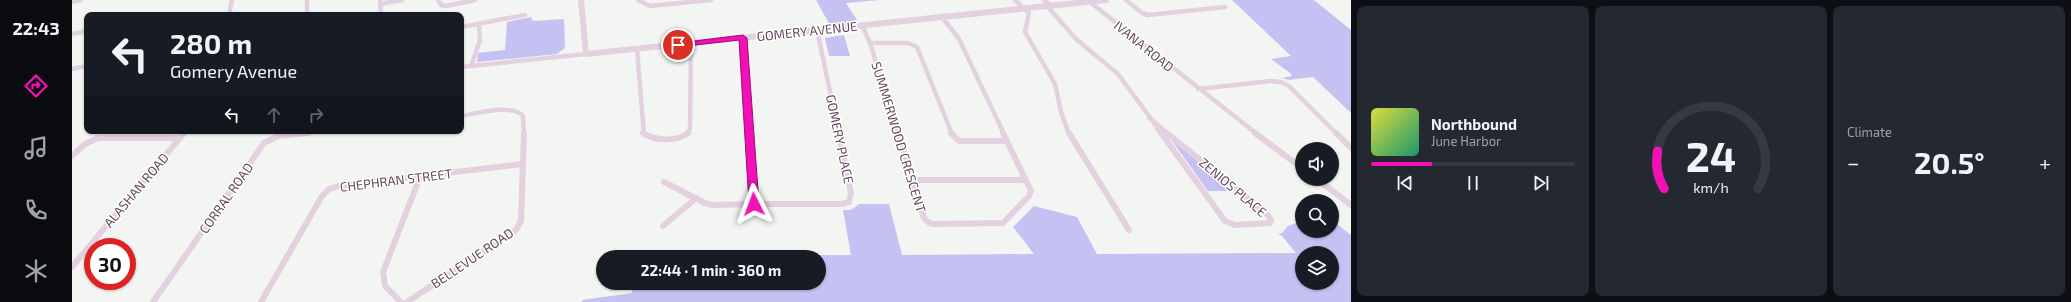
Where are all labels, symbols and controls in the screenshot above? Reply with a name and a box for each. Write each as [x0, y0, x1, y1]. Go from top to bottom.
text: 22:43 [12, 17, 60, 39]
street label: IVANA ROAD [1111, 17, 1177, 75]
street label: GOMERY AVENUE [756, 18, 858, 44]
text: 280 m [170, 26, 252, 60]
icon: left [104, 28, 156, 80]
pin [661, 28, 695, 62]
icon: arrive [667, 34, 689, 56]
text: Gomery Avenue [170, 60, 297, 82]
street label: SUMMERWOOD CRESCENT [868, 60, 930, 215]
icon: directions [22, 72, 50, 100]
street label: GOMERY PLACE [823, 93, 857, 185]
icon: left [221, 104, 243, 126]
icon: ahead [263, 104, 285, 126]
icon: right [305, 104, 327, 126]
text: Northbound [1431, 115, 1517, 133]
text: Climate [1847, 124, 1892, 140]
text: 24 [1686, 130, 1736, 180]
text: June Harbor [1431, 133, 1501, 149]
icon: music [22, 134, 50, 162]
map controls [1295, 142, 1339, 290]
button: sound [1295, 142, 1339, 186]
text: 20.5° [1914, 144, 1985, 180]
street label: ALASHAN ROAD [100, 149, 172, 231]
text: − [1847, 149, 1860, 175]
text: + [2039, 149, 2051, 175]
street label: ZENIOS PLACE [1196, 154, 1270, 220]
street label: CORRAL ROAD [196, 160, 256, 236]
street label: CHEPHRAN STREET [339, 165, 453, 195]
icon: previous [1394, 172, 1416, 194]
icon: pause [1462, 172, 1484, 194]
icon: next [1530, 172, 1552, 194]
text: km/h [1693, 179, 1729, 196]
position arrow [733, 183, 775, 225]
button: search [1295, 194, 1339, 238]
icon: phone [22, 196, 50, 224]
street label: BELLEVUE ROAD [428, 224, 516, 292]
speed limit sign: 30 [84, 238, 136, 290]
button: layers [1295, 246, 1339, 290]
icon: climate [22, 257, 50, 285]
text: 22:44 · 1 min · 360 m [641, 261, 781, 279]

